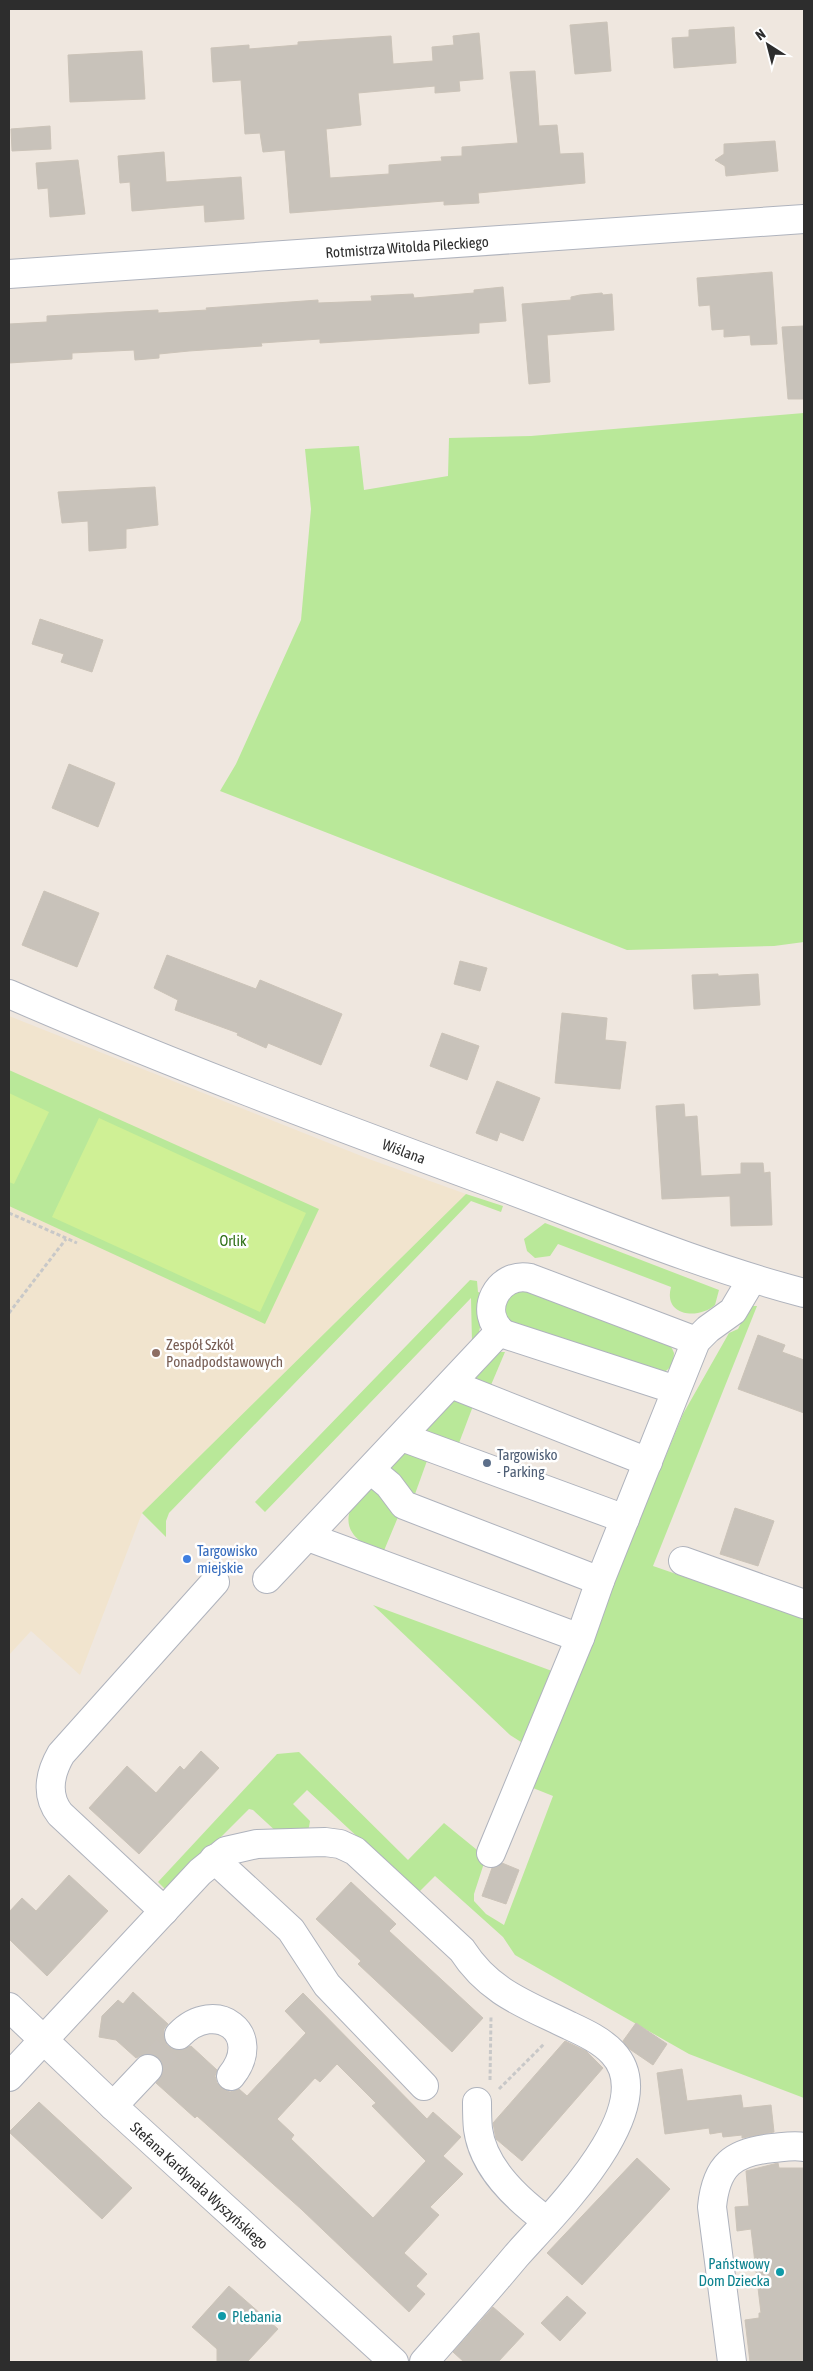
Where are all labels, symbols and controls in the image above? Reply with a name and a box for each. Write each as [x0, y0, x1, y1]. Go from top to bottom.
north arrow [743, 20, 793, 70]
text: N [752, 26, 768, 43]
street label: Rotmistrza Witolda Pileckiego [325, 232, 489, 261]
street label: Wiślana [380, 1135, 428, 1167]
park label: Orlik [219, 1232, 247, 1249]
place label: Zespół Szkół Ponadpodstawowych [166, 1336, 283, 1370]
marker: Zespół Szkół Ponadpodstawowych [150, 1347, 162, 1359]
place label: Targowisko - Parking [497, 1446, 558, 1480]
marker: Targowisko - Parking [481, 1457, 493, 1469]
place label: Targowisko miejskie [197, 1542, 258, 1576]
marker: Targowisko miejskie [181, 1553, 193, 1565]
street label: Stefana Kardynała Wyszyńskiego [128, 2118, 272, 2252]
place label: Państwowy Dom Dziecka [699, 2255, 770, 2289]
marker: Państwowy Dom Dziecka [774, 2266, 786, 2278]
place label: Plebania [232, 2308, 282, 2325]
marker: Plebania [216, 2310, 228, 2322]

